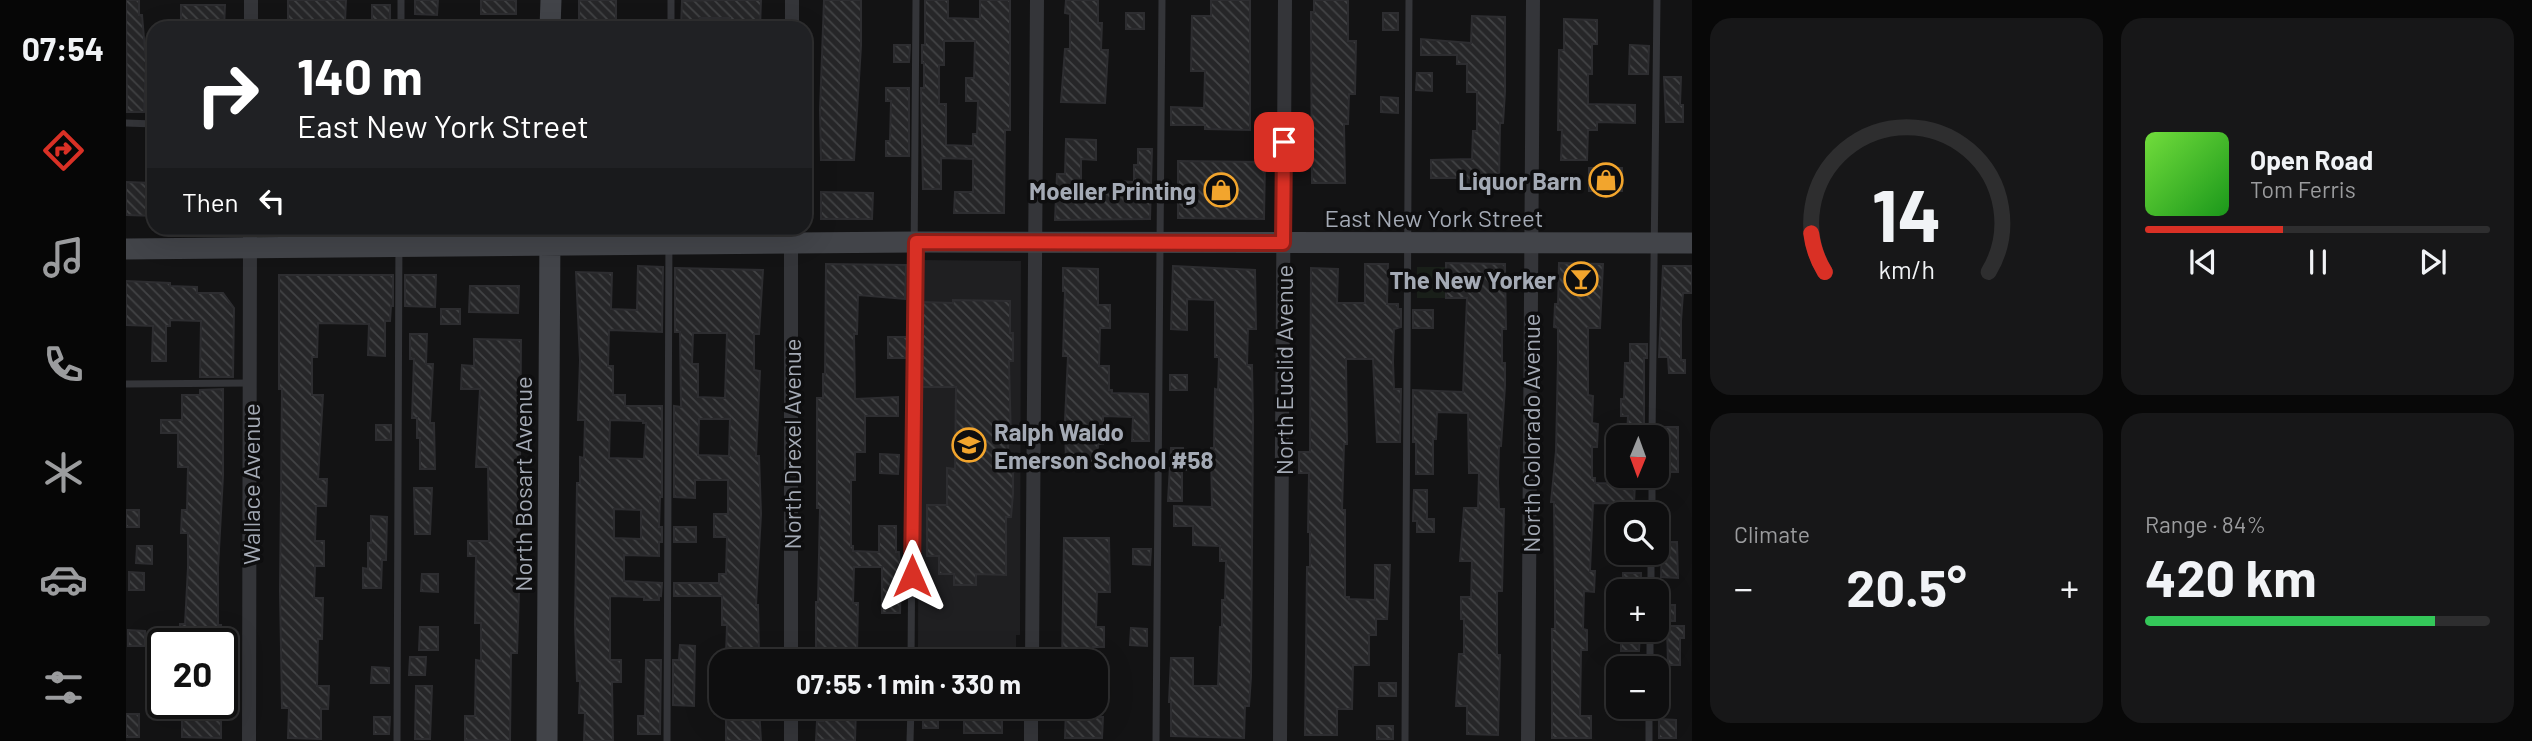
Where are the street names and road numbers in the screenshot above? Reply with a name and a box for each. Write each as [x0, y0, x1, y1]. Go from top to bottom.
street label: East New York Street [1325, 203, 1543, 232]
street label: North Euclid Avenue [1269, 265, 1298, 475]
street label: North Colorado Avenue [1516, 313, 1545, 553]
street label: North Drexel Avenue [777, 338, 806, 550]
street label: North Bosart Avenue [508, 376, 537, 592]
street label: Wallace Avenue [236, 403, 265, 565]

